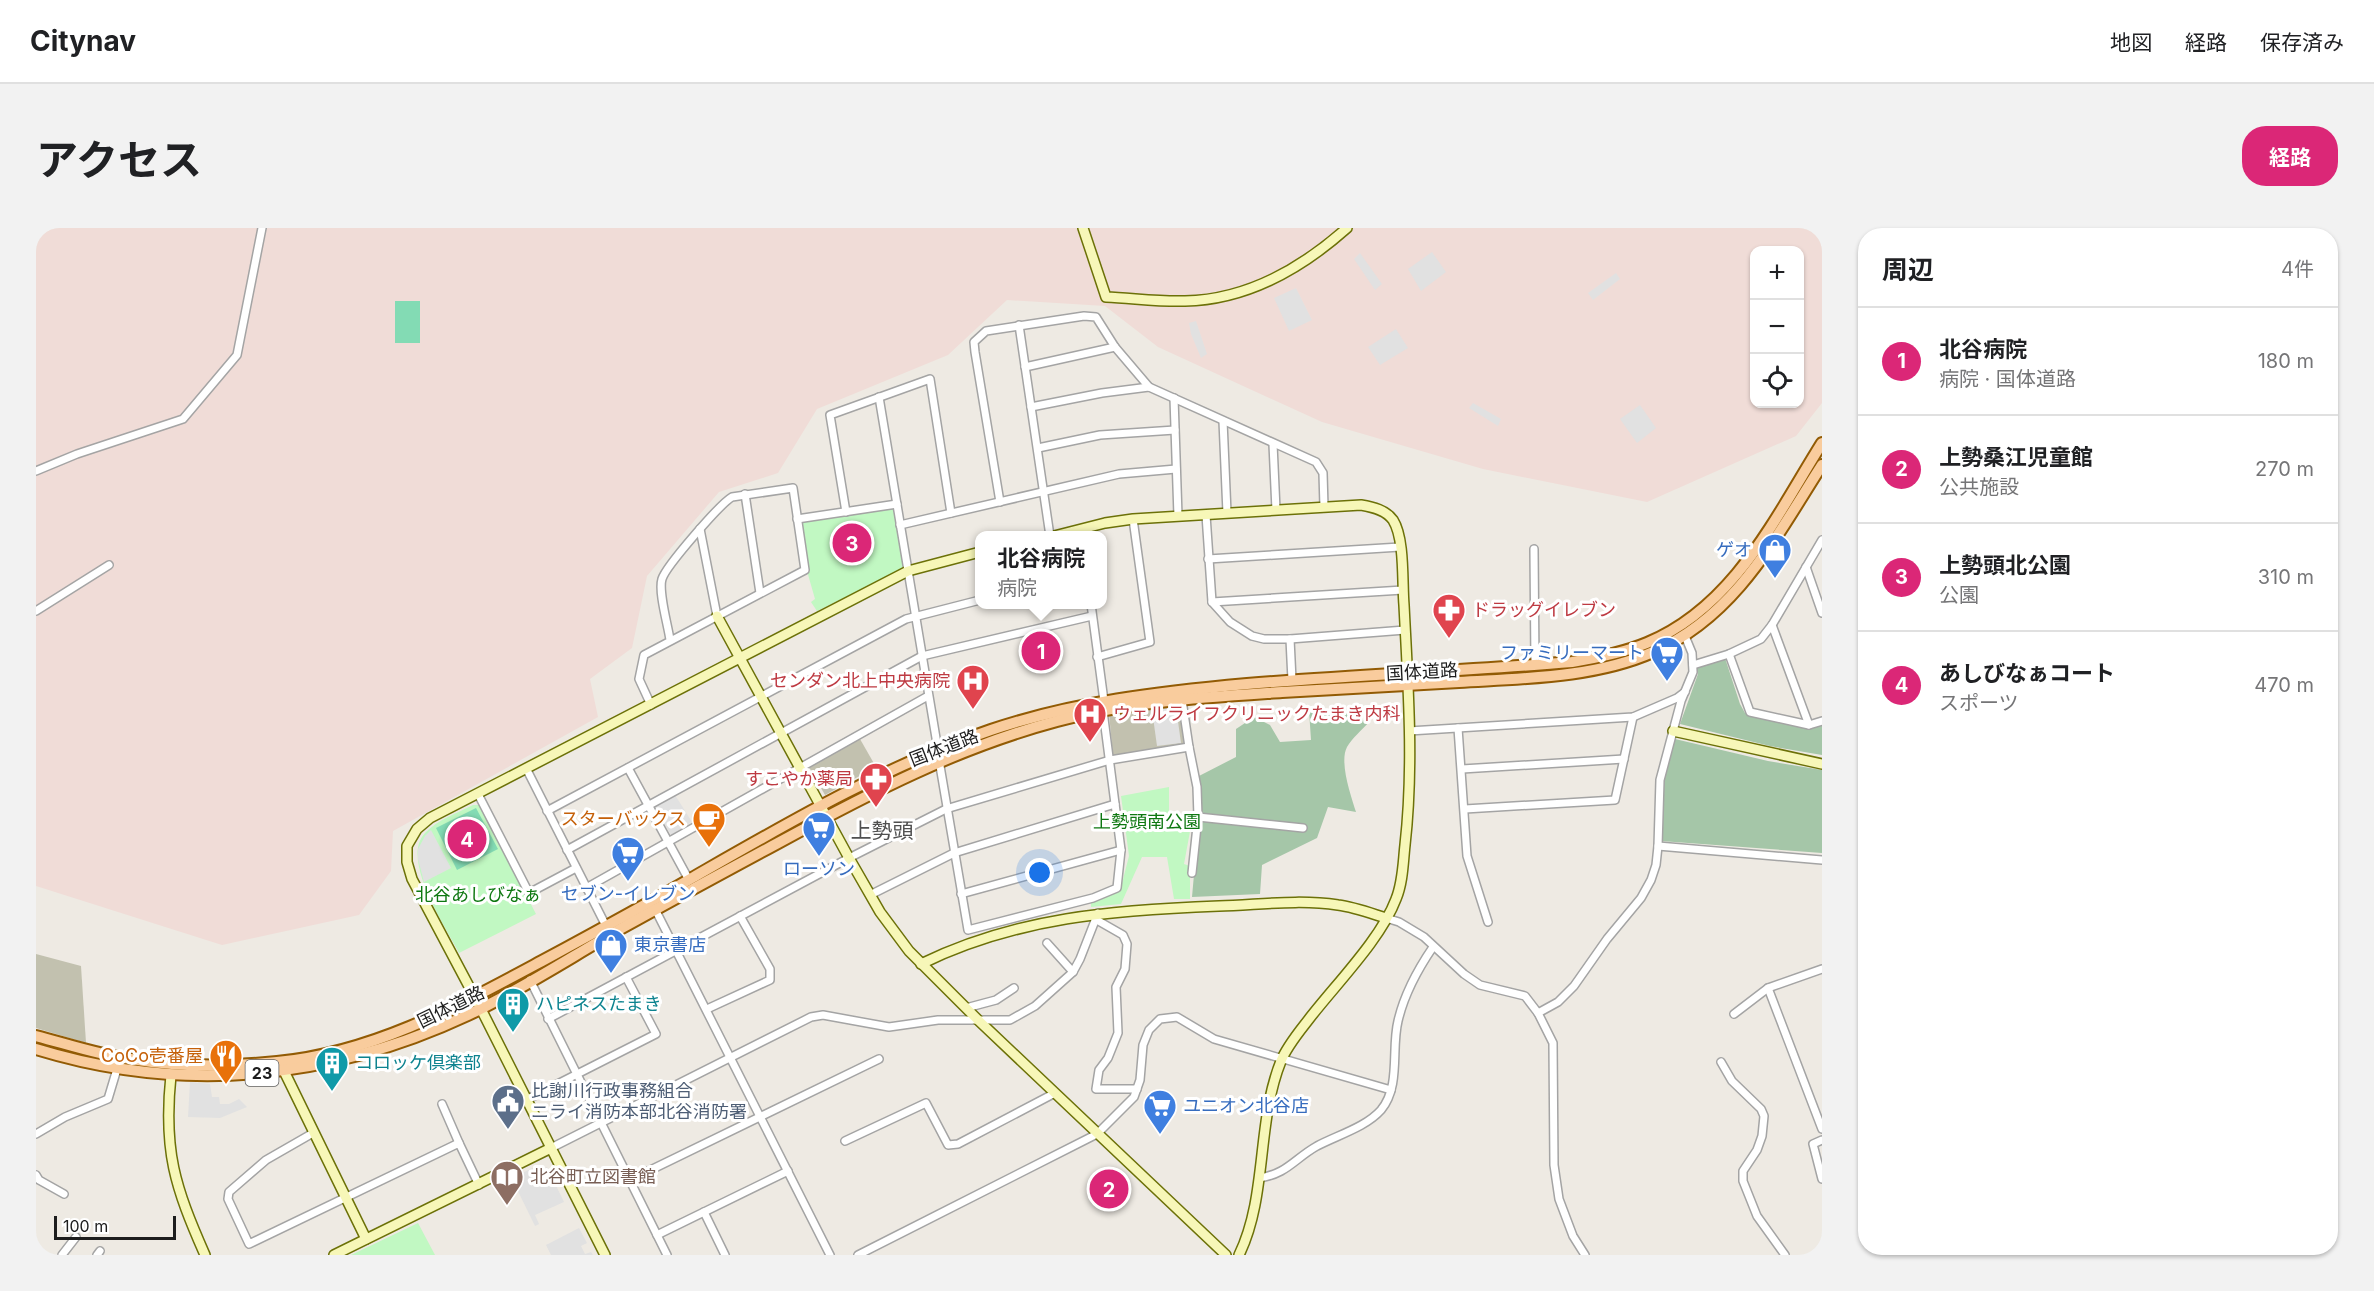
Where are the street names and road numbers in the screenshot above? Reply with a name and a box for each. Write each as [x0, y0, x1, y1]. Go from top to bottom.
street label: 国体道路 [1385, 659, 1458, 684]
street label: 国体道路 [906, 725, 981, 770]
street label: 国体道路 [414, 981, 488, 1032]
road number: 23 [246, 1060, 278, 1086]

